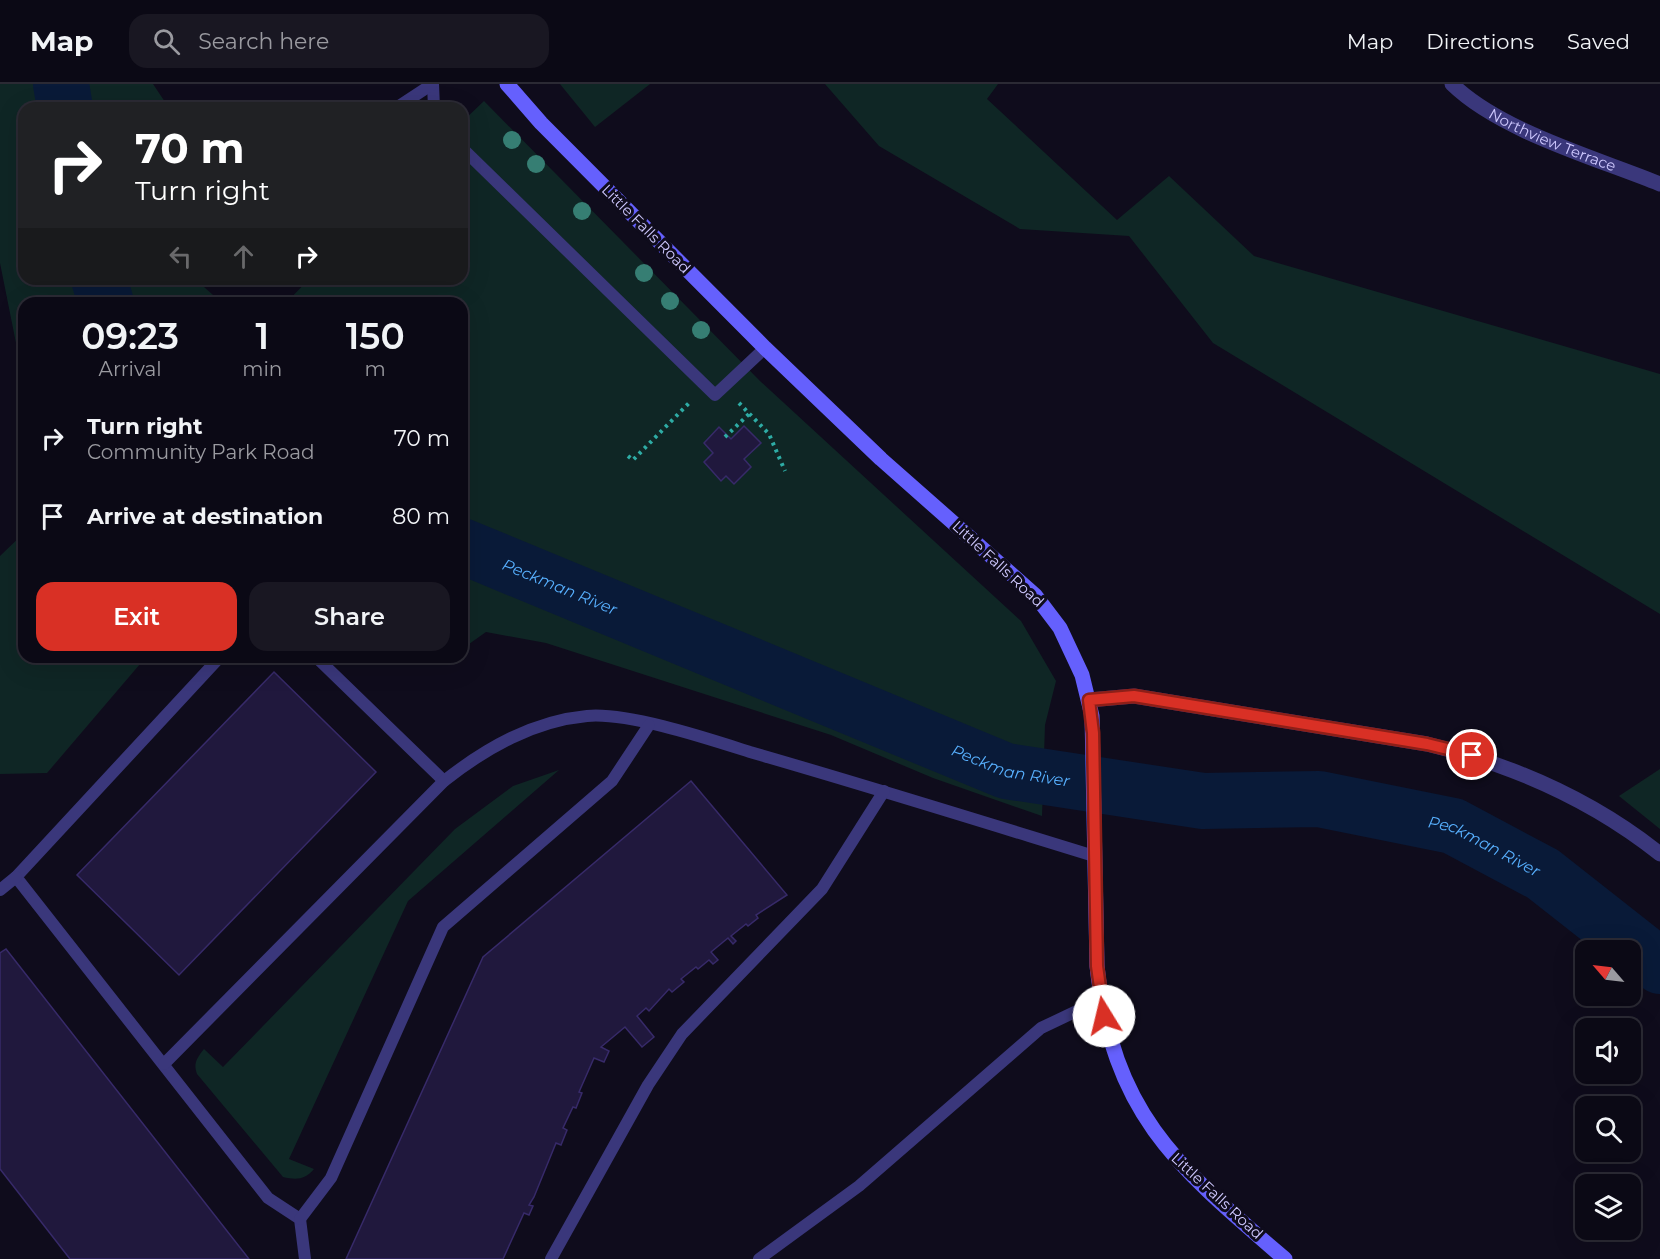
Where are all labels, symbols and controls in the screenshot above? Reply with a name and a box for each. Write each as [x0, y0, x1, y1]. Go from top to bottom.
search box [129, 14, 549, 68]
text: Map [30, 24, 93, 58]
icon: search [150, 25, 183, 58]
text: Search here [198, 28, 329, 55]
text: Map [1347, 29, 1393, 54]
text: Directions [1426, 29, 1534, 54]
text: Saved [1567, 29, 1630, 54]
street label: Northview Terrace [1486, 104, 1619, 175]
text: 70 m [135, 122, 245, 174]
icon: right [36, 126, 114, 204]
text: Turn right [135, 174, 270, 207]
street label: Little Falls Road [598, 180, 695, 277]
icon: left [164, 240, 197, 273]
icon: ahead [227, 240, 260, 273]
icon: right [290, 240, 323, 273]
text: 09:23 [81, 314, 179, 358]
text: 1 [255, 314, 269, 358]
text: 150 [346, 314, 405, 358]
text: Arrival [99, 357, 162, 381]
text: min [242, 357, 282, 381]
text: m [365, 357, 386, 381]
text: Turn right [87, 413, 202, 440]
icon: right [36, 422, 69, 455]
text: 70 m [394, 425, 450, 452]
text: Community Park Road [87, 440, 315, 464]
icon: arrive [36, 500, 69, 533]
text: Arrive at destination [87, 503, 323, 530]
text: 80 m [392, 503, 450, 530]
street label: Little Falls Road [949, 516, 1048, 611]
water label: Peckman River [500, 555, 621, 619]
button: Exit [36, 582, 237, 651]
button: Share [249, 582, 450, 651]
pin [1446, 729, 1497, 780]
icon: arrive [1455, 738, 1488, 771]
water label: Peckman River [949, 741, 1072, 791]
water label: Peckman River [1427, 812, 1544, 881]
north arrow [1575, 940, 1641, 1006]
map controls [1575, 940, 1641, 1240]
position arrow [1072, 984, 1136, 1048]
button: sound [1575, 1018, 1641, 1084]
button: search [1575, 1096, 1641, 1162]
street label: Little Falls Road [1168, 1148, 1267, 1243]
button: layers [1575, 1174, 1641, 1240]

